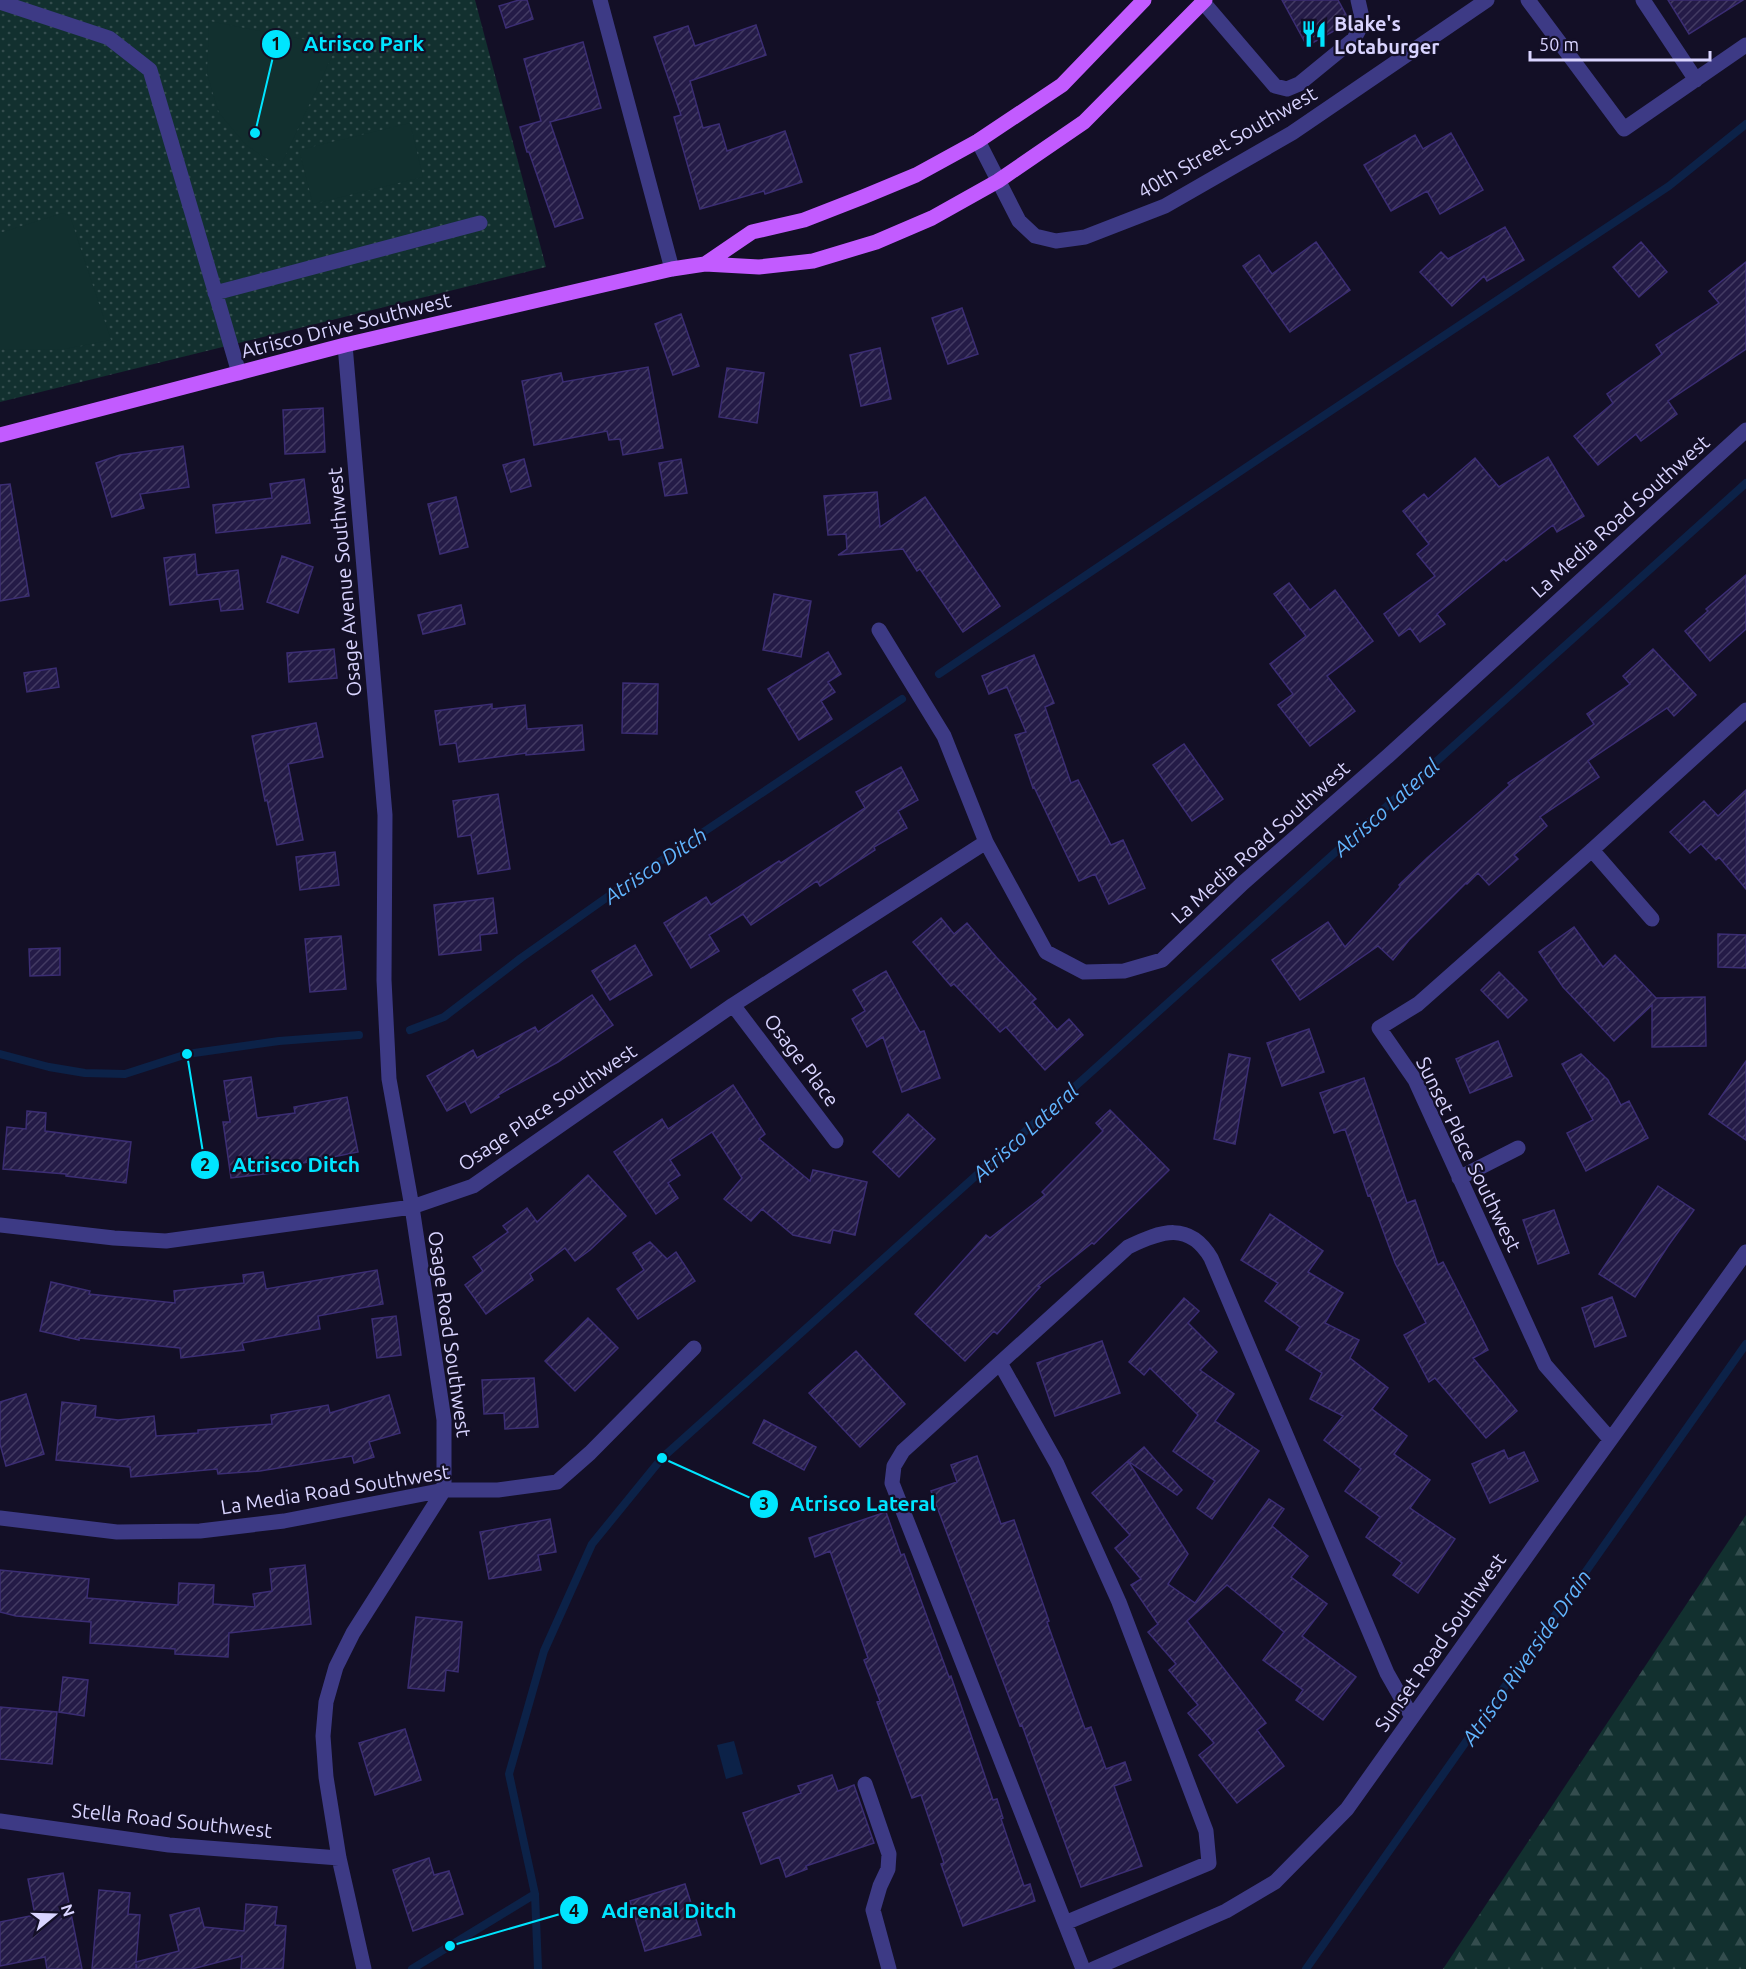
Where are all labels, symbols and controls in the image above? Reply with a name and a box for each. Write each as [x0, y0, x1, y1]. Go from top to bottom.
place label: Blake's Lotaburger [1334, 12, 1440, 58]
restaurant icon: Blake's Lotaburger [1299, 19, 1329, 49]
callout: Atrisco Park [261, 24, 436, 63]
scale bar [1530, 24, 1710, 62]
text: Atrisco Park [304, 31, 424, 55]
text: 1 [271, 33, 281, 53]
text: 50 m [1539, 34, 1579, 54]
street label: 40th Street Southwest [1133, 81, 1321, 203]
street label: Atrisco Drive Southwest [239, 288, 453, 362]
street label: La Media Road Southwest [1526, 430, 1714, 602]
street label: Osage Avenue Southwest [323, 467, 365, 697]
water label: Atrisco Lateral [1327, 753, 1444, 861]
street label: La Media Road Southwest [1166, 756, 1354, 928]
water label: Atrisco Ditch [598, 822, 711, 909]
street label: Osage Place [760, 1009, 844, 1111]
street label: Osage Place Southwest [454, 1039, 641, 1175]
street label: Sunset Place Southwest [1412, 1053, 1526, 1255]
water label: Atrisco Lateral [966, 1078, 1083, 1186]
callout: Atrisco Ditch [190, 1145, 373, 1184]
text: Atrisco Ditch [232, 1152, 360, 1176]
text: 2 [200, 1154, 210, 1174]
street label: Osage Road Southwest [424, 1229, 476, 1439]
street label: La Media Road Southwest [219, 1460, 451, 1518]
callout: Atrisco Lateral [749, 1485, 948, 1524]
text: Atrisco Lateral [790, 1491, 936, 1515]
text: 3 [759, 1493, 769, 1513]
street label: Sunset Road Southwest [1370, 1548, 1510, 1735]
water label: Atrisco Riverside Drain [1456, 1565, 1596, 1750]
street label: Stella Road Southwest [71, 1798, 273, 1842]
north arrow [24, 1885, 84, 1945]
callout: Adrenal Ditch [559, 1891, 748, 1930]
text: Adrenal Ditch [601, 1898, 737, 1922]
text: 4 [569, 1900, 579, 1920]
text: N [58, 1902, 79, 1919]

